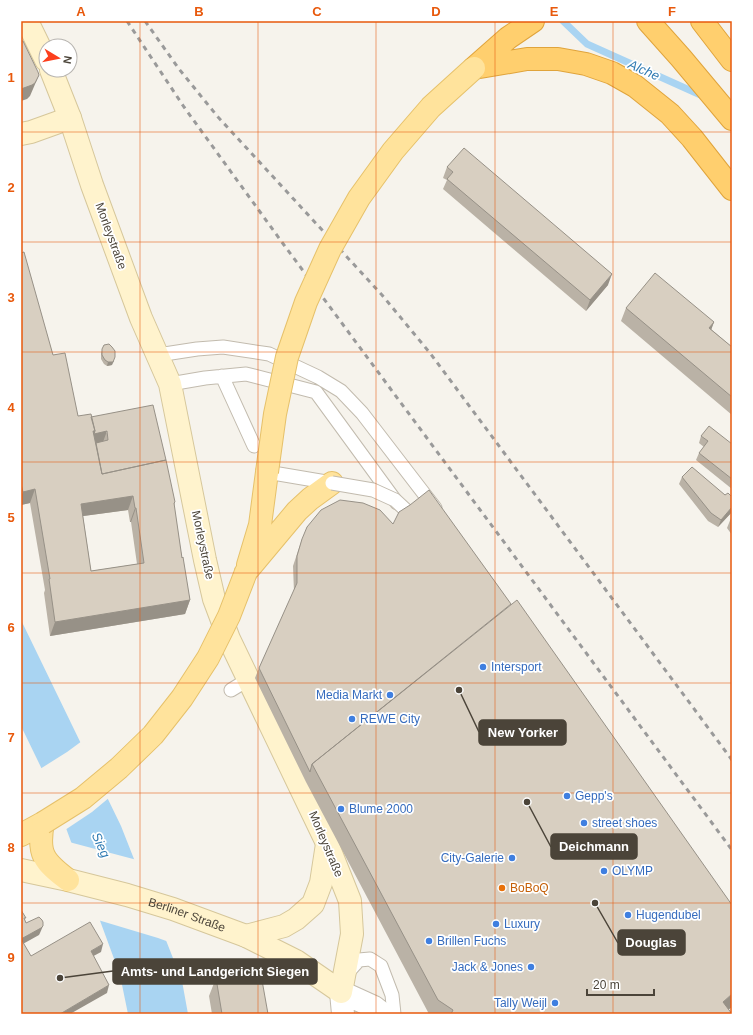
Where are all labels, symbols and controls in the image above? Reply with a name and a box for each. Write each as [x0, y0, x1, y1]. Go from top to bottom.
text: A [76, 4, 86, 19]
text: B [194, 4, 204, 19]
text: C [312, 4, 322, 19]
text: D [431, 4, 441, 19]
text: E [550, 4, 559, 19]
text: F [668, 4, 676, 19]
north arrow [38, 38, 78, 78]
text: N [61, 55, 74, 65]
water label: Alche [625, 56, 662, 83]
text: 1 [7, 70, 15, 85]
text: 2 [7, 180, 15, 195]
street label: Morleystraße [92, 201, 130, 272]
text: 3 [7, 290, 15, 305]
text: 4 [7, 400, 15, 415]
street label: Morleystraße [189, 509, 217, 581]
text: 5 [7, 510, 15, 525]
text: 6 [7, 620, 15, 635]
place label: Intersport [491, 660, 542, 674]
marker: Intersport [478, 662, 488, 672]
place label: Media Markt [316, 688, 383, 702]
marker: Media Markt [385, 690, 395, 700]
place label: REWE City [360, 712, 420, 726]
marker: REWE City [347, 714, 357, 724]
callout: New Yorker [479, 720, 566, 745]
text: New Yorker [488, 725, 558, 740]
text: 7 [7, 730, 15, 745]
place label: Gepp's [575, 789, 613, 803]
marker: Gepp's [562, 791, 572, 801]
place label: Blume 2000 [349, 802, 413, 816]
marker: Blume 2000 [336, 804, 346, 814]
street label: Morleystraße [306, 809, 346, 879]
place label: street shoes [592, 816, 657, 830]
marker: street shoes [579, 818, 589, 828]
water label: Sieg [89, 830, 114, 861]
callout: Deichmann [551, 834, 637, 859]
text: Deichmann [559, 839, 629, 854]
text: 8 [7, 840, 15, 855]
place label: City-Galerie [441, 851, 504, 865]
marker: City-Galerie [507, 853, 517, 863]
place label: OLYMP [612, 864, 653, 878]
marker: OLYMP [599, 866, 609, 876]
place label: BoBoQ [510, 881, 549, 895]
marker: BoBoQ [497, 883, 507, 893]
street label: Berliner Straße [147, 895, 228, 935]
place label: Hugendubel [636, 908, 701, 922]
marker: Hugendubel [623, 910, 633, 920]
place label: Luxury [504, 917, 540, 931]
marker: Luxury [491, 919, 501, 929]
callout: Douglas [618, 930, 685, 955]
place label: Brillen Fuchs [437, 934, 506, 948]
text: Douglas [625, 935, 677, 950]
marker: Brillen Fuchs [424, 936, 434, 946]
text: 9 [7, 950, 15, 965]
callout: Amts- und Landgericht Siegen [113, 959, 317, 984]
place label: Jack & Jones [452, 960, 523, 974]
marker: Jack & Jones [526, 962, 536, 972]
text: Amts- und Landgericht Siegen [121, 964, 309, 979]
scale bar [587, 971, 654, 997]
text: 20 m [593, 978, 620, 992]
place label: Tally Weijl [494, 996, 547, 1010]
marker: Tally Weijl [550, 998, 560, 1008]

